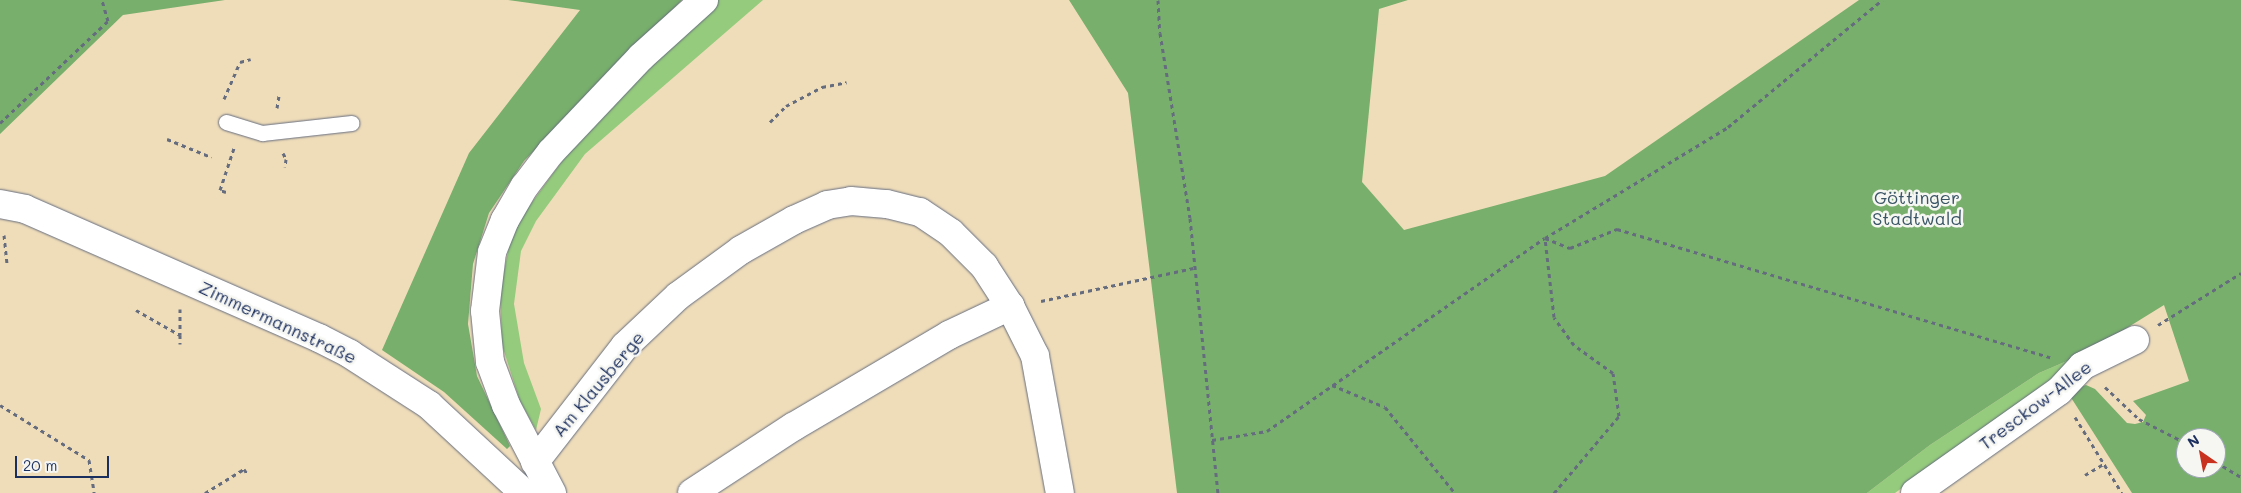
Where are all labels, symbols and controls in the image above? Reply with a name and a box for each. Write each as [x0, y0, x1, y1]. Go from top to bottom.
park label: Göttinger Stadtwald [1872, 187, 1962, 230]
street label: Zimmermannstraße [196, 276, 360, 368]
street label: Am Klausberge [548, 327, 648, 441]
street label: Tresckow-Allee [1975, 356, 2095, 454]
north arrow [2176, 428, 2226, 478]
text: N [2183, 430, 2203, 452]
scale bar [18, 446, 111, 478]
text: 20 m [23, 455, 57, 475]

